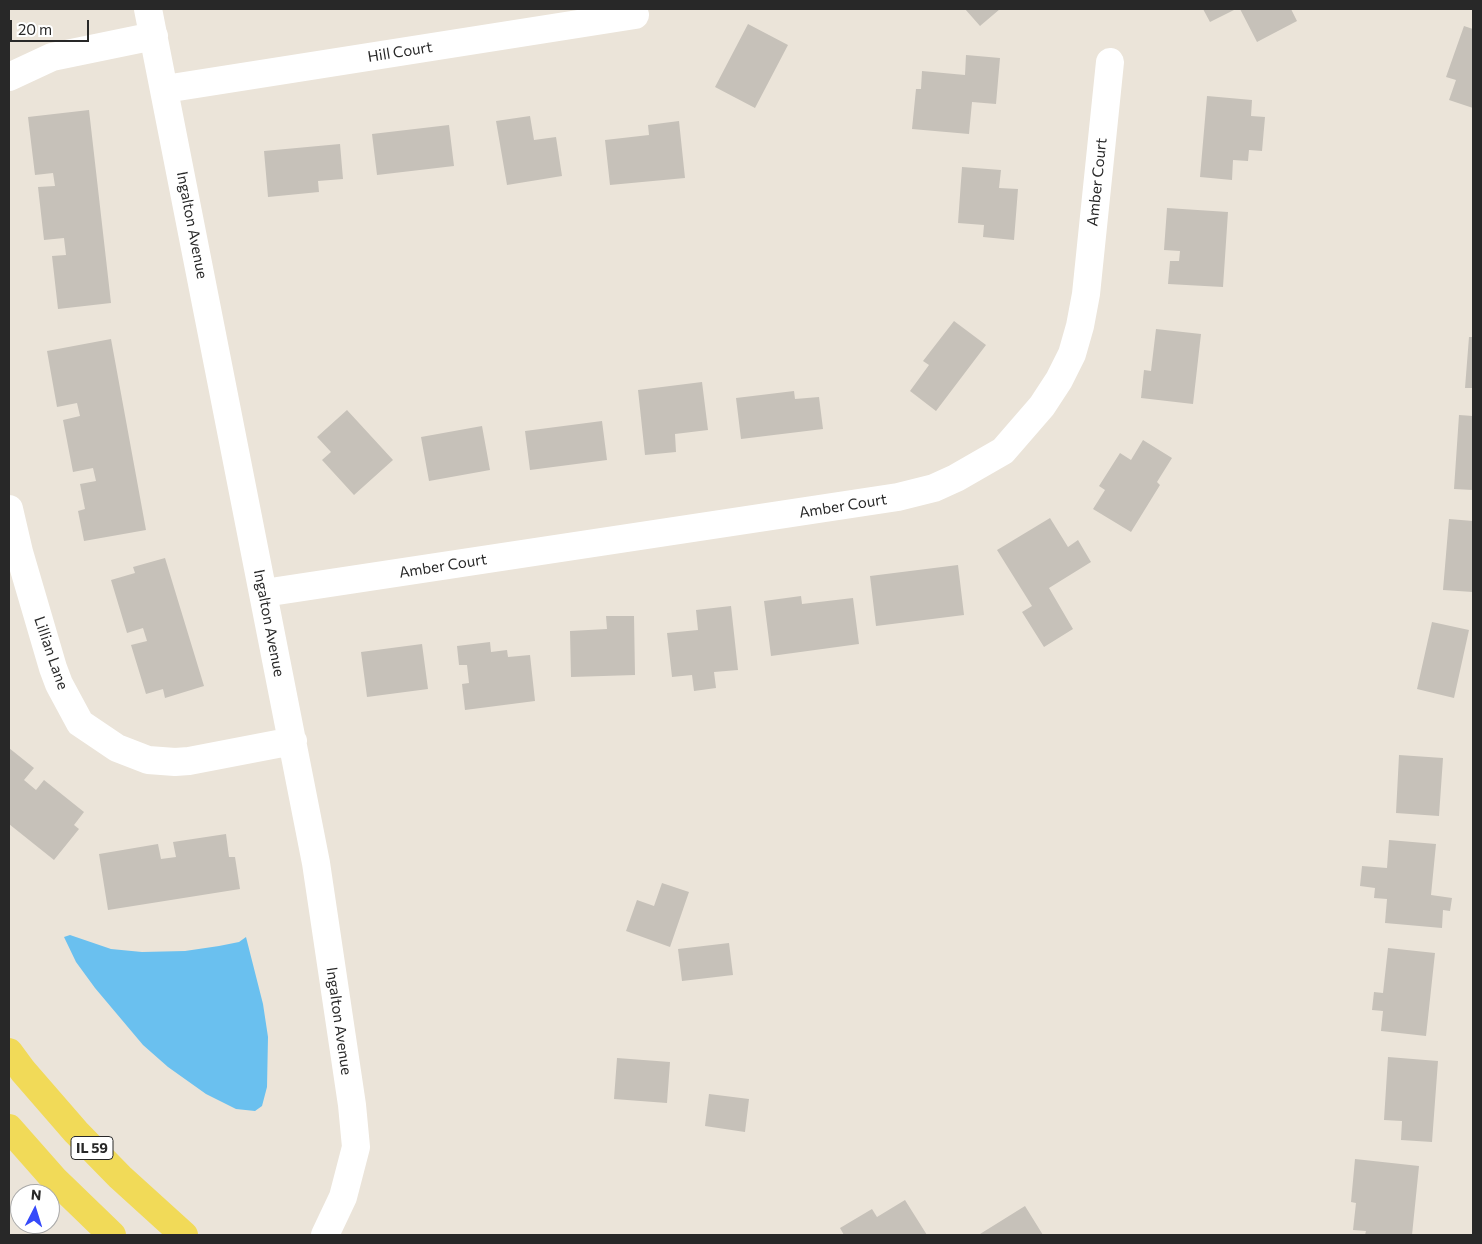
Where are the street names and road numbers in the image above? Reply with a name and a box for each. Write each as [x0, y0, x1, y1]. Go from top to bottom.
street label: Hill Court [366, 38, 434, 66]
street label: Amber Court [1083, 137, 1111, 227]
street label: Ingalton Avenue [173, 170, 211, 280]
street label: Amber Court [798, 490, 888, 522]
street label: Amber Court [398, 550, 488, 582]
street label: Ingalton Avenue [250, 568, 288, 678]
street label: Lillian Lane [30, 614, 72, 692]
street label: Ingalton Avenue [323, 966, 355, 1076]
road number: IL 59 [71, 1136, 113, 1160]

